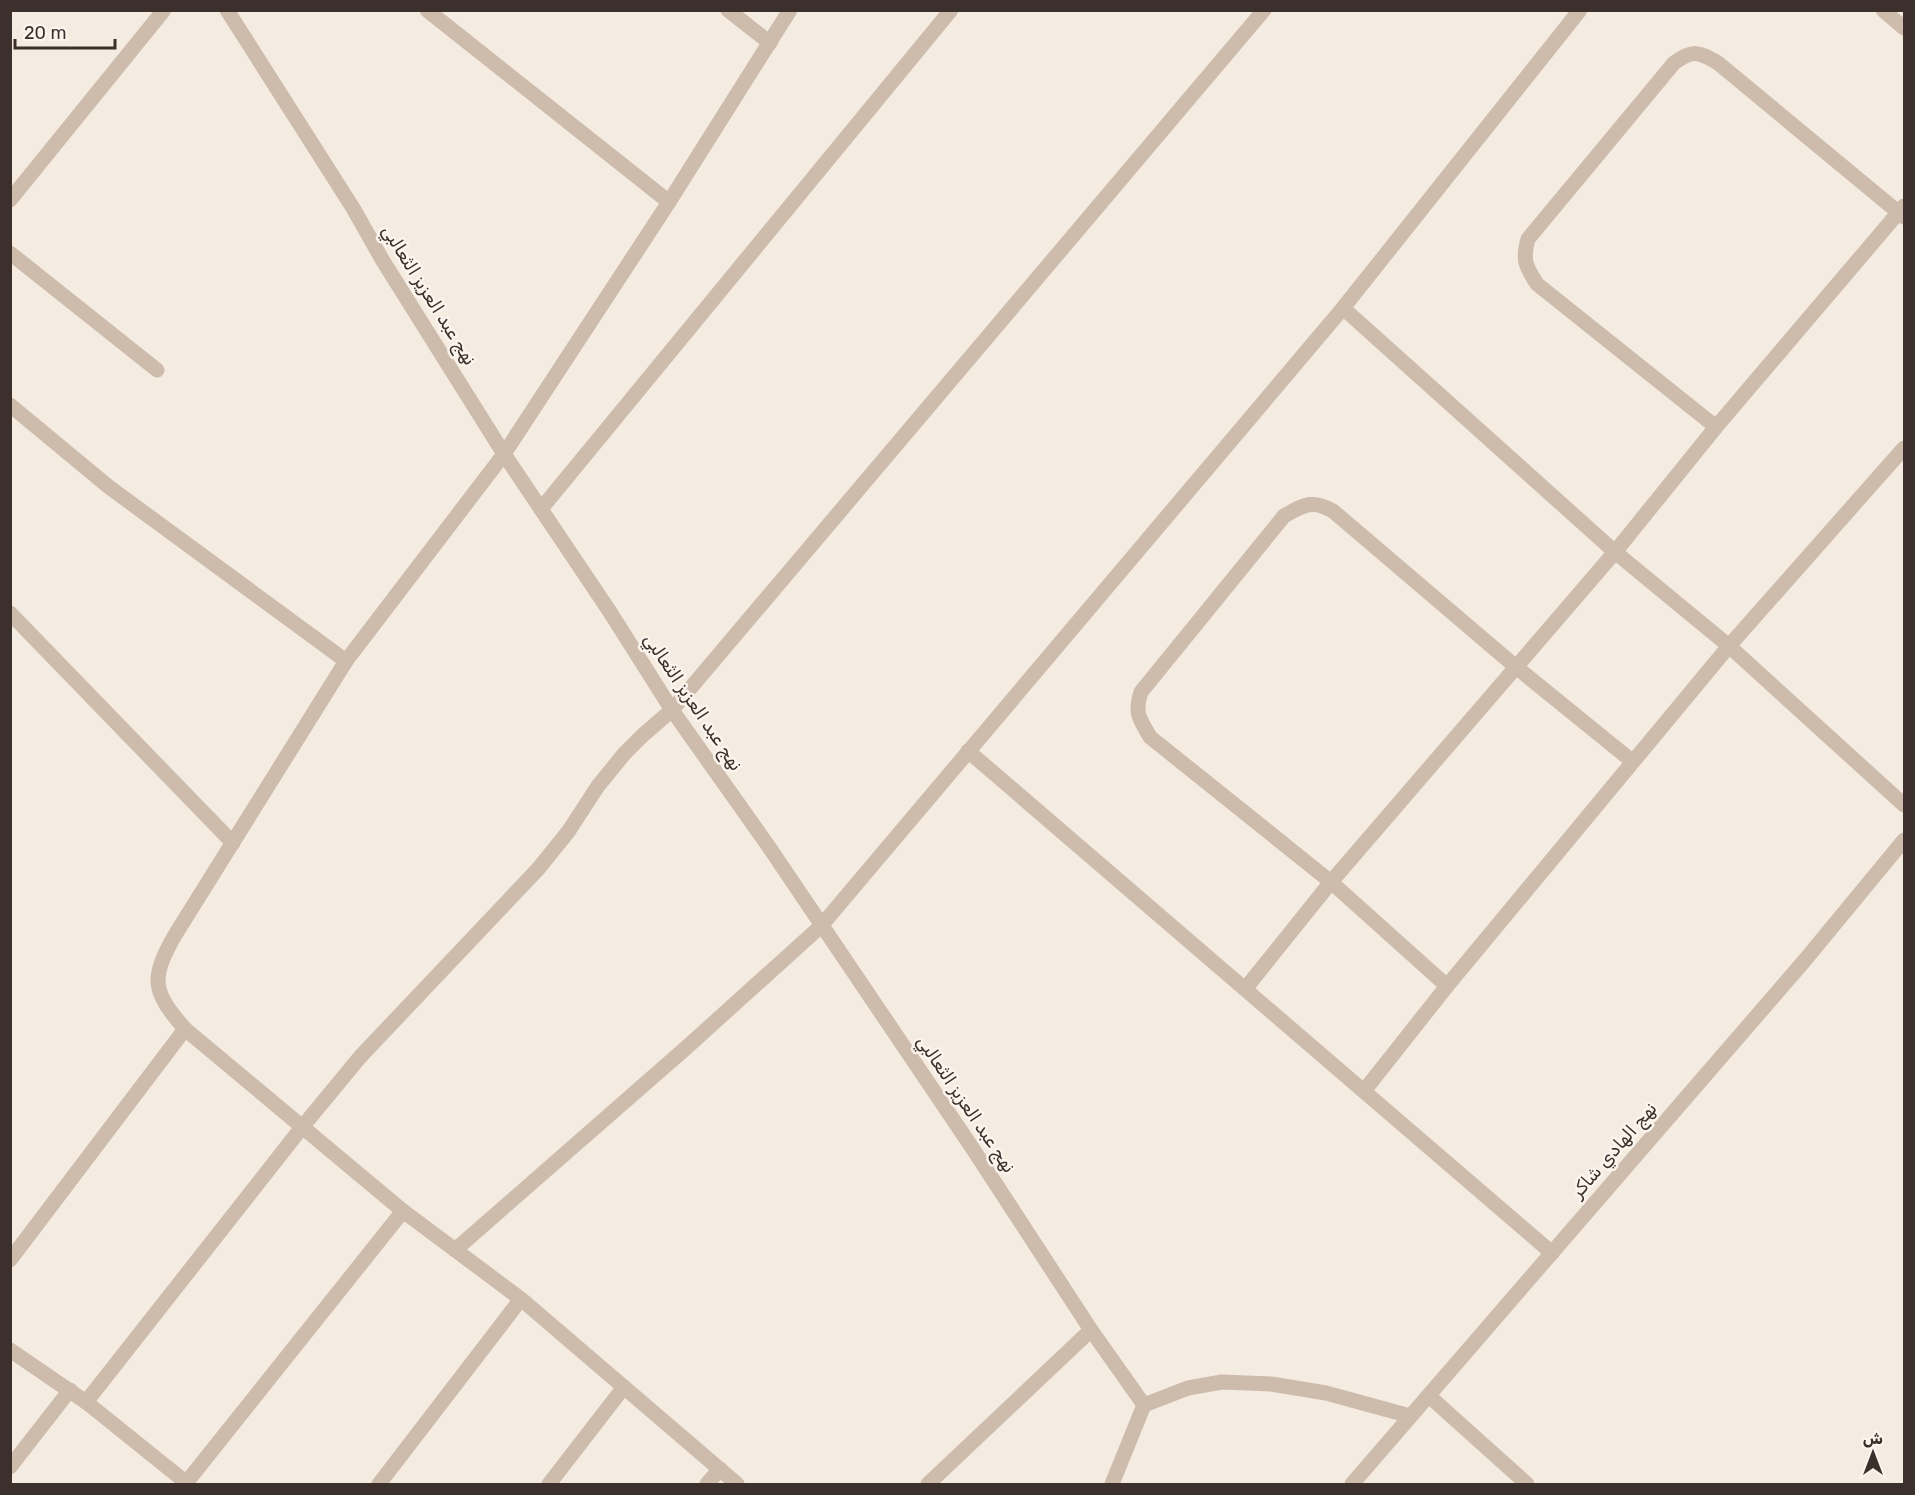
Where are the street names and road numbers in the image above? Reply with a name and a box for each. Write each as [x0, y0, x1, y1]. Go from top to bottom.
street label: نهج عبد العزيز الثعالبي [375, 221, 481, 370]
street label: نهج عبد العزيز الثعالبي [637, 629, 747, 776]
street label: نهج عبد العزيز الثعالبي [910, 1031, 1020, 1178]
street label: نهج الهادي شاكر [1566, 1098, 1662, 1204]

